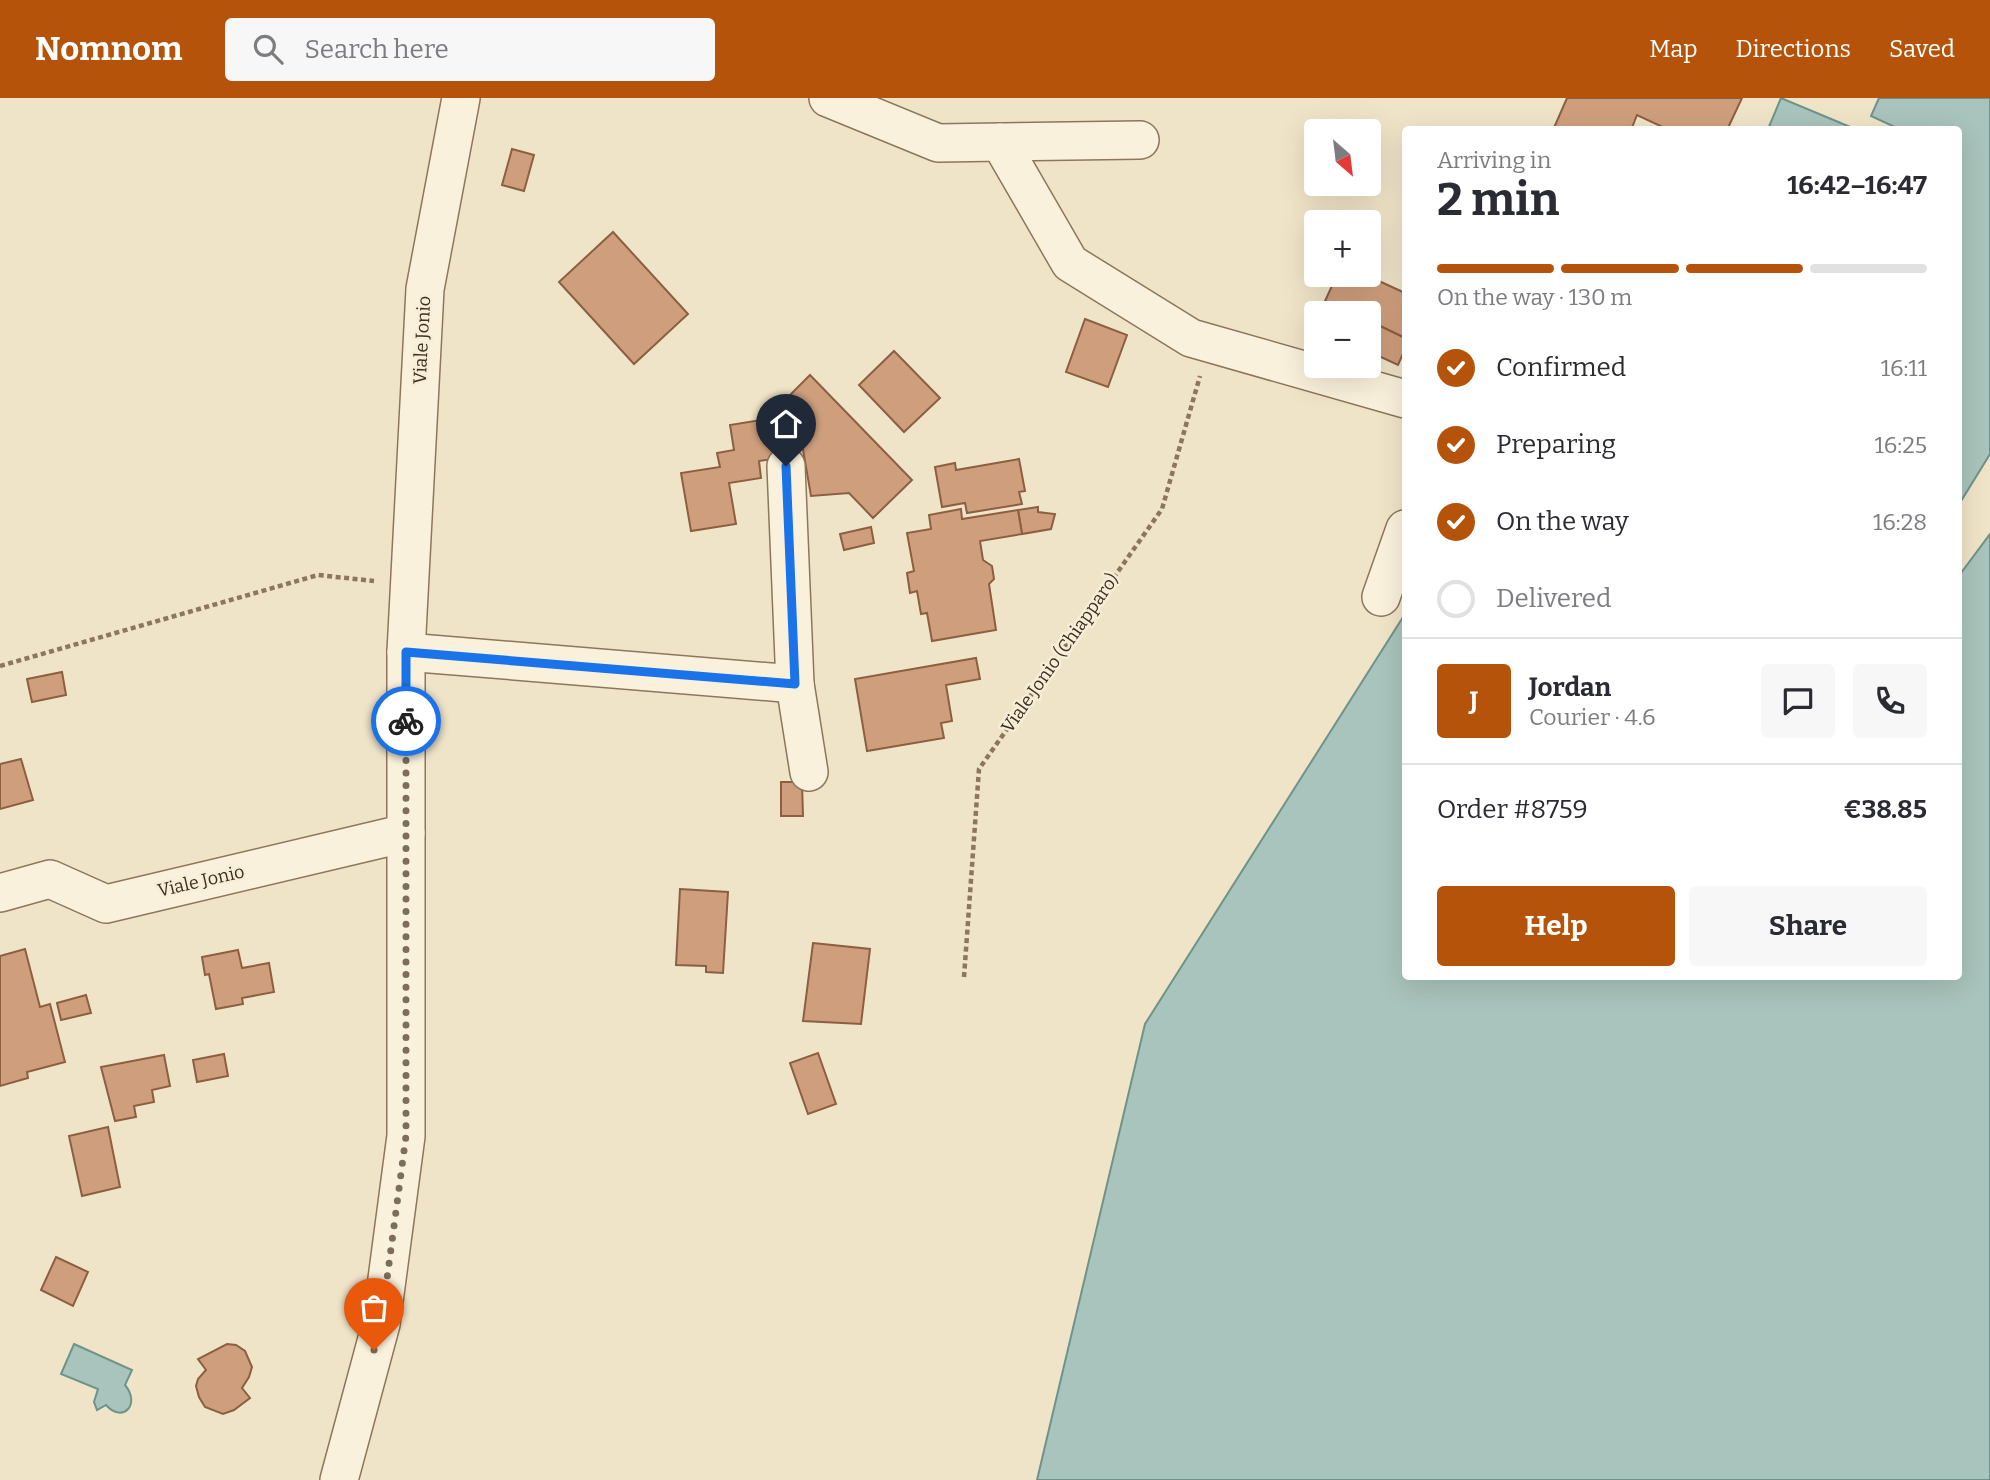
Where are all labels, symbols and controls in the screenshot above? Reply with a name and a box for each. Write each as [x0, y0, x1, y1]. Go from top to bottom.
search box [225, 18, 715, 81]
text: Nomnom [35, 29, 183, 69]
icon: search [249, 30, 287, 68]
text: Search here [305, 34, 449, 65]
text: Map [1649, 35, 1698, 63]
text: Directions [1736, 35, 1851, 63]
text: Saved [1889, 35, 1955, 63]
north arrow [1304, 119, 1381, 196]
map controls [1304, 119, 1381, 378]
text: Arriving in [1437, 146, 1551, 174]
text: 16:42–16:47 [1787, 170, 1927, 201]
text: 2 min [1437, 172, 1559, 227]
button: + [1304, 210, 1381, 287]
text: On the way · 130 m [1437, 283, 1632, 311]
street label: Viale Jonio [409, 295, 435, 385]
button: − [1304, 301, 1381, 378]
icon: check [1437, 349, 1475, 387]
text: Confirmed [1496, 352, 1626, 383]
text: 16:11 [1881, 354, 1927, 382]
pin [756, 394, 816, 466]
icon: home [767, 405, 805, 443]
icon: check [1437, 426, 1475, 464]
text: Preparing [1496, 429, 1616, 460]
text: 16:25 [1875, 431, 1927, 459]
icon: check [1437, 503, 1475, 541]
text: On the way [1496, 506, 1629, 537]
text: 16:28 [1873, 508, 1927, 536]
street label: Viale Jonio (Chiapparo) [997, 569, 1123, 737]
text: Delivered [1496, 583, 1611, 614]
button: chat [1761, 664, 1835, 738]
button: phone [1853, 664, 1927, 738]
text: Jordan [1529, 672, 1611, 703]
courier [371, 686, 441, 756]
text: J [1470, 686, 1478, 717]
icon: bike [387, 702, 425, 740]
text: Courier · 4.6 [1529, 703, 1656, 731]
text: Order #8759 [1437, 794, 1588, 825]
text: €38.85 [1844, 794, 1927, 825]
street label: Viale Jonio [155, 860, 247, 902]
button: Help [1437, 886, 1675, 966]
button: Share [1689, 886, 1927, 966]
pin [344, 1278, 404, 1350]
icon: bag [355, 1289, 393, 1327]

